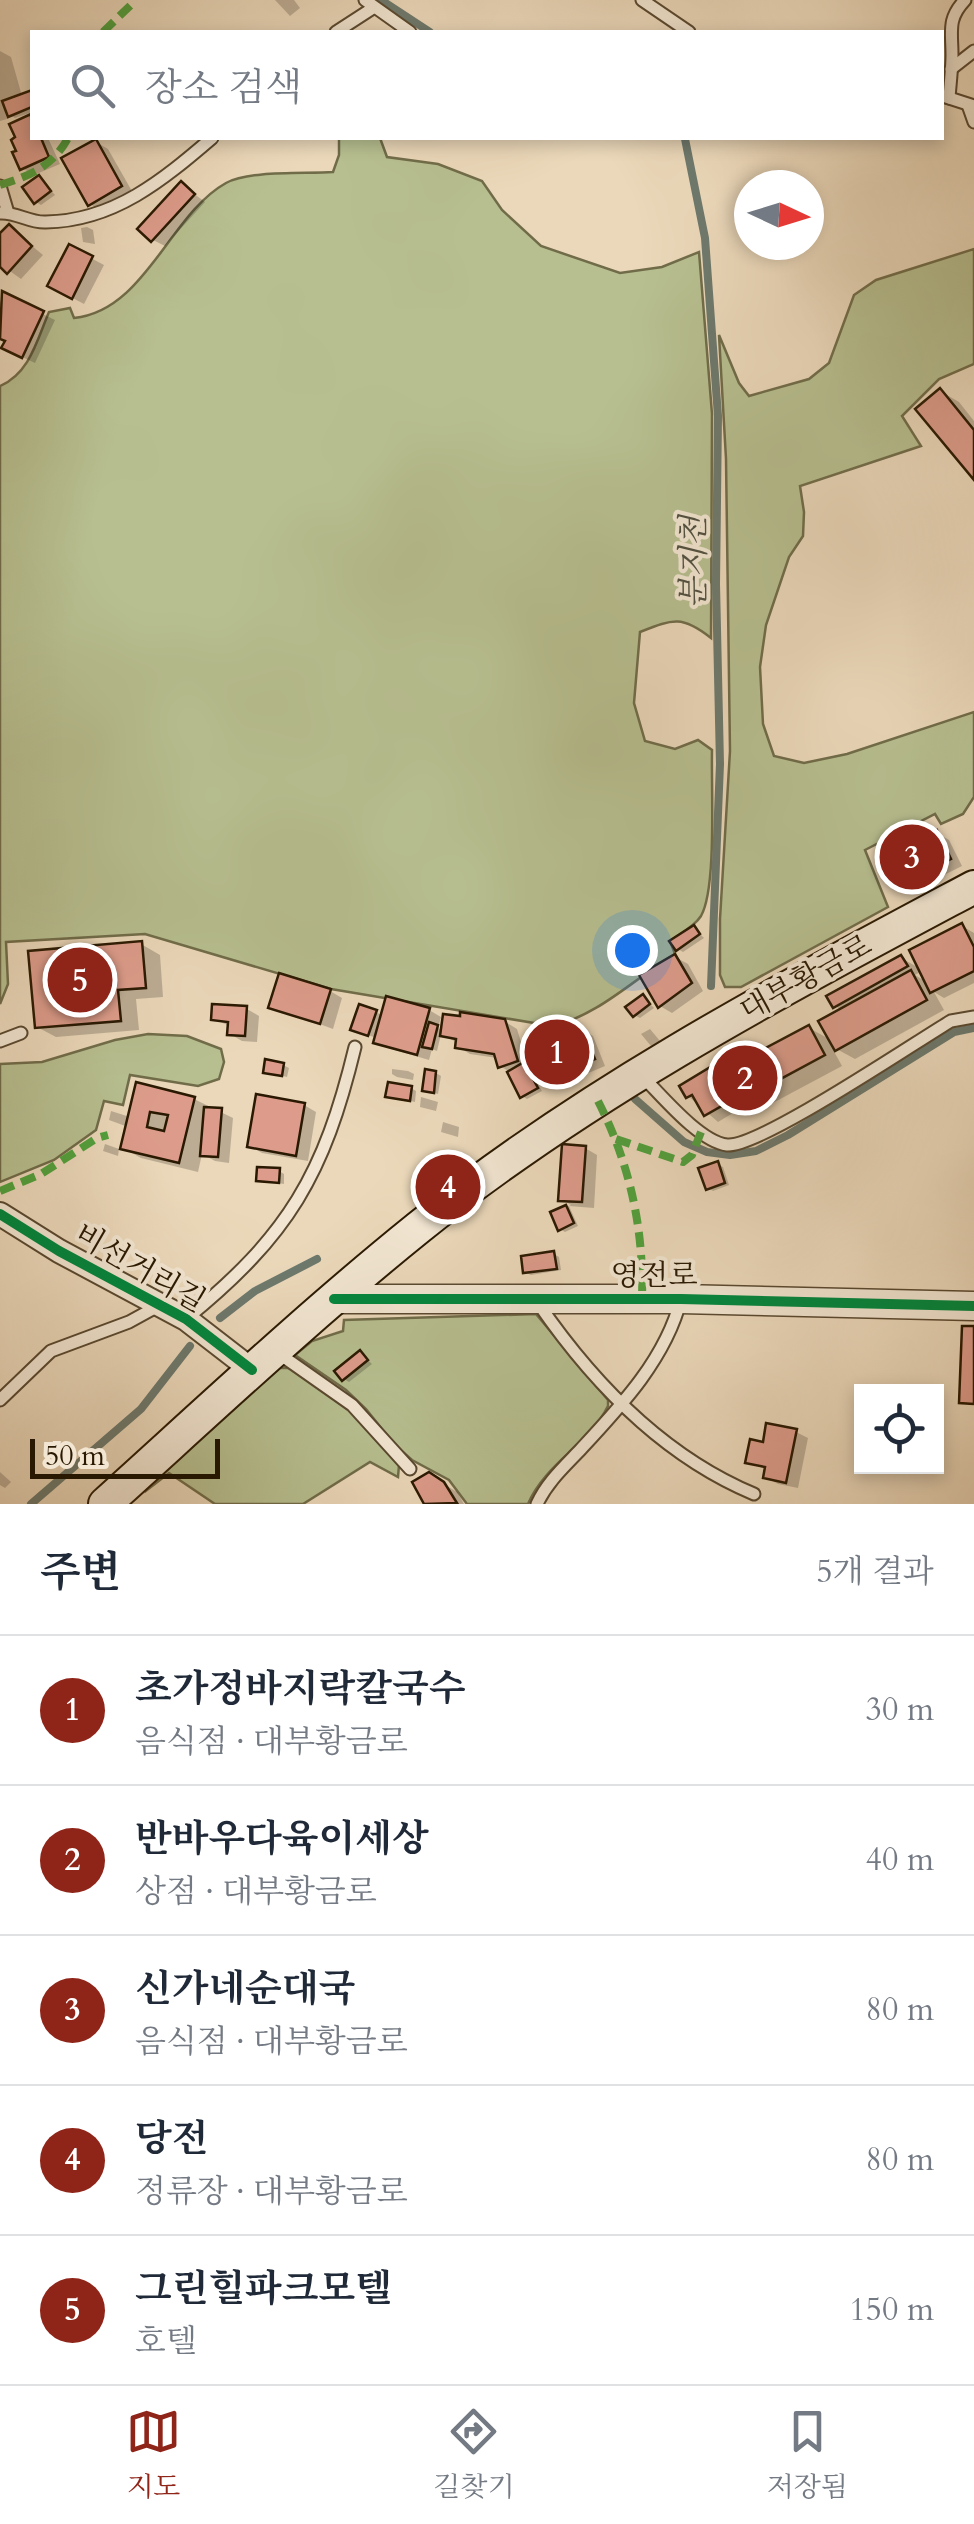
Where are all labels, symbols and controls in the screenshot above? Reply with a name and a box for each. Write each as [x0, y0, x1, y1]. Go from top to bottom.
search box [30, 30, 944, 140]
icon: search [65, 58, 120, 113]
text: 장소 검색 [145, 62, 302, 114]
north arrow [734, 170, 824, 260]
water label: 분지천 [672, 514, 716, 608]
pin: 3 [880, 820, 944, 894]
your location [607, 925, 658, 976]
street label: 대부황금로 [733, 925, 879, 1031]
pin: 5 [48, 942, 112, 1018]
pin: 1 [524, 1014, 590, 1090]
pin: 2 [712, 1040, 778, 1116]
pin: 4 [416, 1150, 480, 1224]
street label: 비선거리길 [67, 1214, 213, 1322]
street label: 영전로 [611, 1255, 697, 1296]
map controls [854, 1384, 944, 1474]
button: locate [854, 1384, 944, 1474]
scale bar [30, 1434, 220, 1478]
text: 50 m [45, 1437, 105, 1475]
text: 주변 [40, 1544, 121, 1601]
text: 5개 결과 [816, 1550, 934, 1594]
text: 초가정바지락칼국수 [135, 1663, 465, 1715]
text: 1 [64, 1688, 81, 1732]
text: 30 m [866, 1688, 934, 1732]
text: 음식점 · 대부황금로 [135, 1720, 408, 1764]
text: 반바우다육이세상 [135, 1813, 429, 1865]
text: 2 [64, 1838, 81, 1882]
text: 40 m [866, 1838, 934, 1882]
text: 상점 · 대부황금로 [135, 1870, 377, 1914]
text: 신가네순대국 [135, 1963, 355, 2015]
text: 3 [64, 1988, 81, 2032]
text: 80 m [866, 1988, 934, 2032]
text: 음식점 · 대부황금로 [135, 2020, 408, 2064]
text: 당전 [135, 2113, 208, 2165]
text: 4 [64, 2138, 81, 2182]
text: 80 m [866, 2138, 934, 2182]
text: 정류장 · 대부황금로 [135, 2170, 408, 2214]
text: 그린힐파크모텔 [135, 2263, 392, 2315]
text: 5 [64, 2288, 81, 2332]
text: 150 m [849, 2288, 934, 2332]
text: 호텔 [135, 2320, 197, 2364]
tab: 지도 [126, 2404, 181, 2506]
tab: 길찾기 [433, 2404, 514, 2506]
tab: 저장됨 [767, 2404, 848, 2506]

